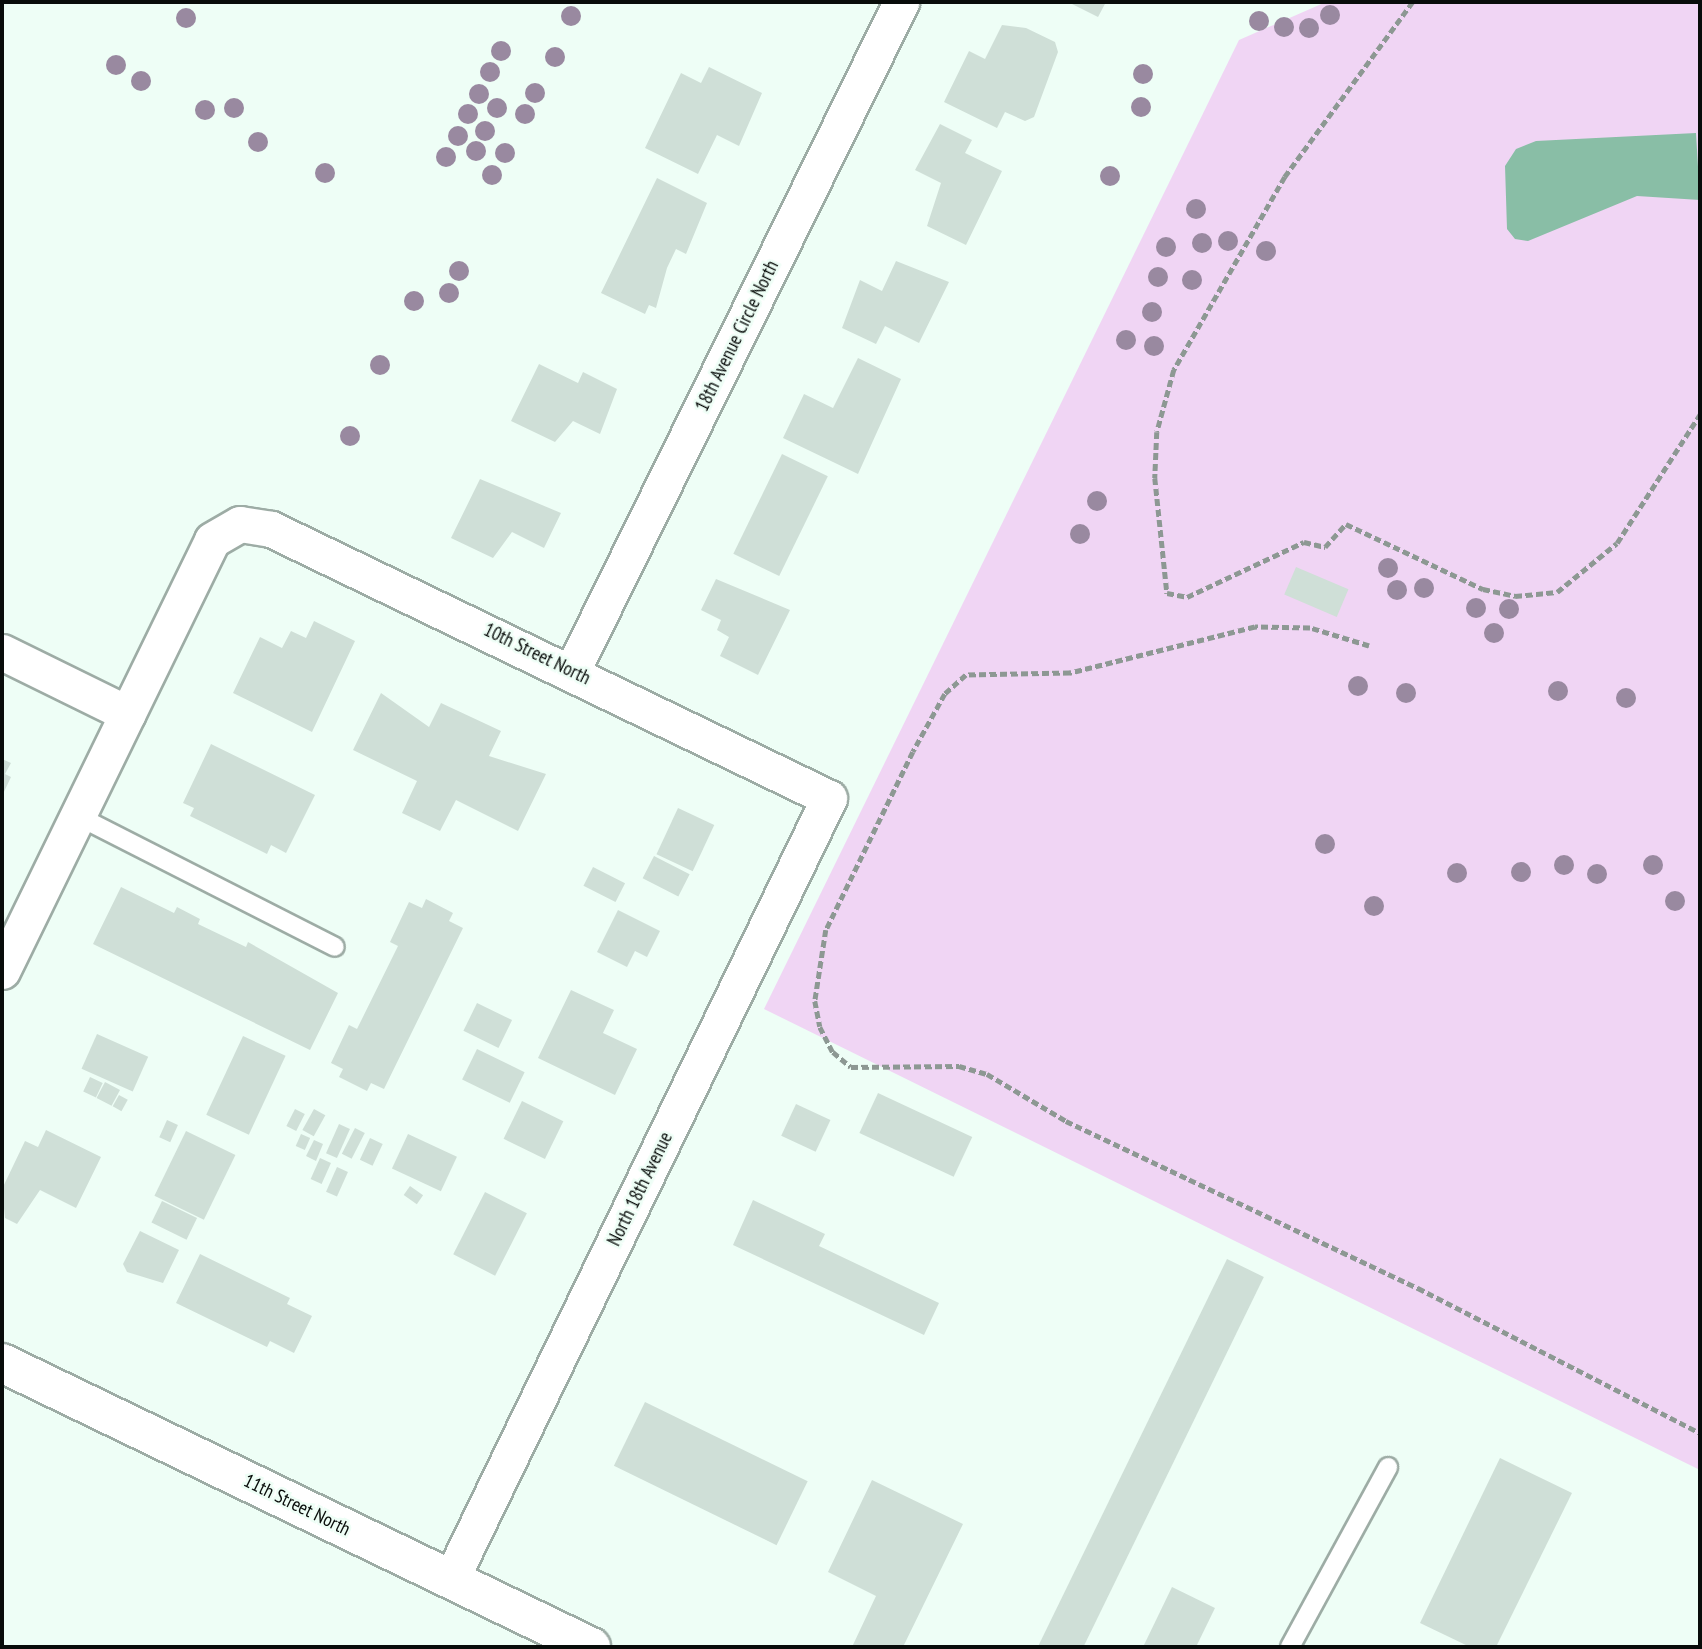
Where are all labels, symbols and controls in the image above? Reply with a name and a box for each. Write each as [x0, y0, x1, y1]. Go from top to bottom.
street label: 18th Avenue Circle North [690, 257, 784, 415]
street label: 10th Street North [480, 618, 594, 690]
street label: North 18th Avenue [602, 1128, 678, 1250]
street label: 11th Street North [240, 1469, 354, 1541]

